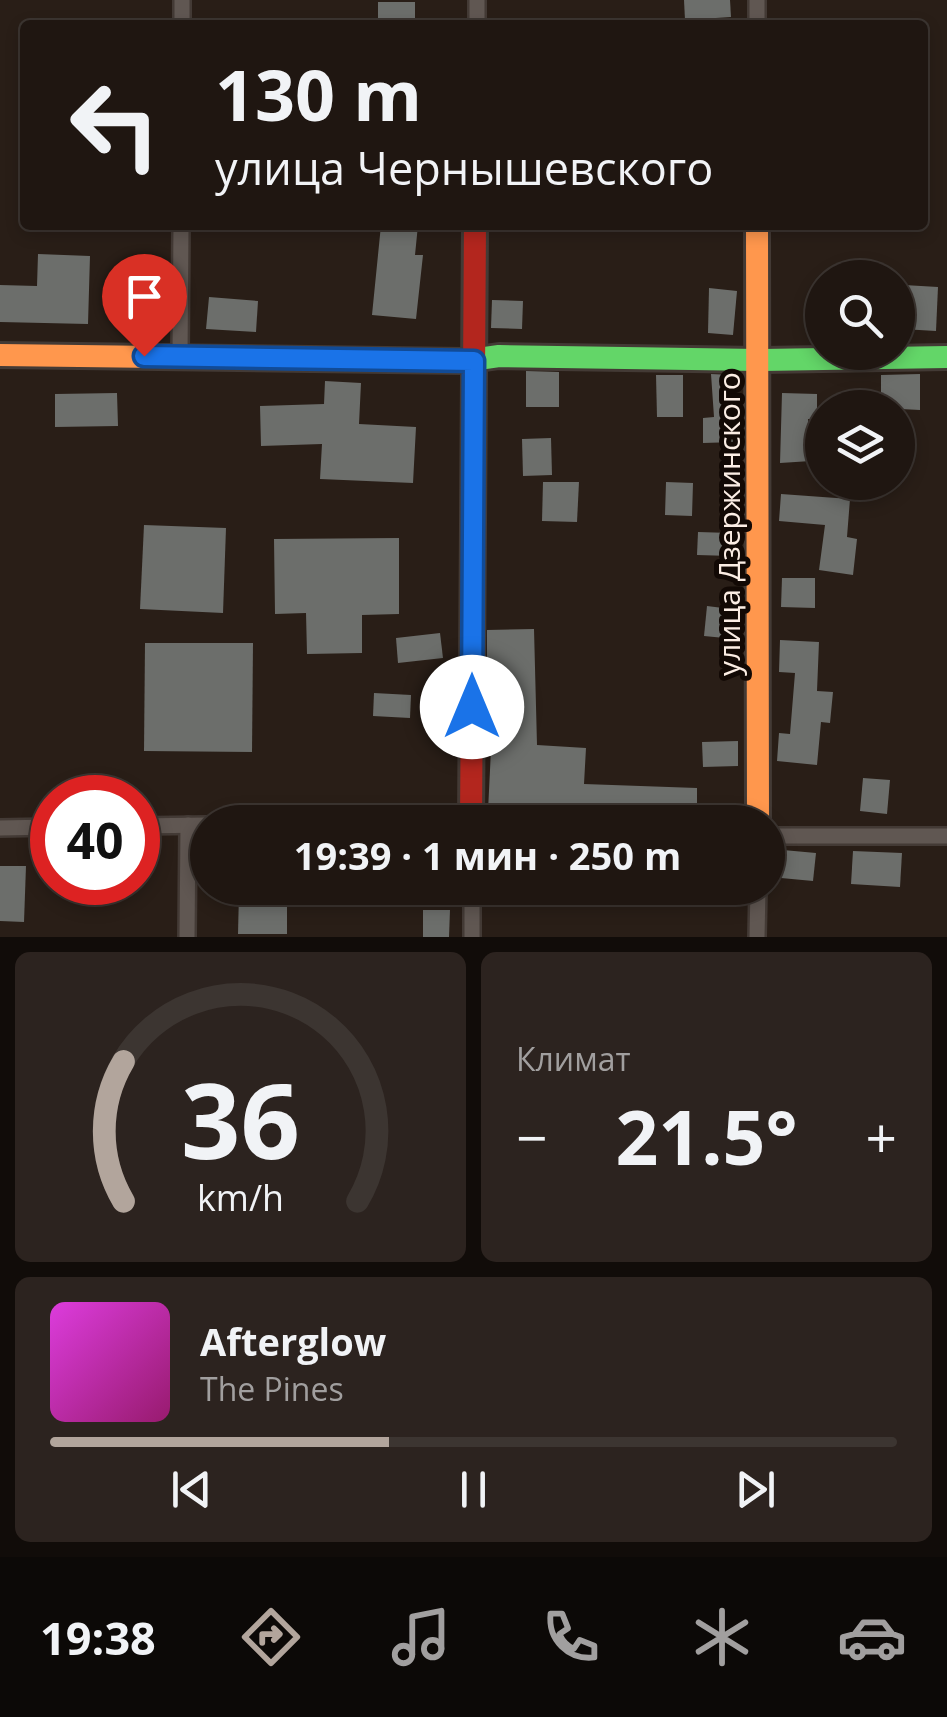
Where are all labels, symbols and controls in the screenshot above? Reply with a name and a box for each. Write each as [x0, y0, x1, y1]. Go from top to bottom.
text: 130 m [215, 46, 422, 142]
icon: left [50, 60, 180, 190]
text: улица Чернышевского [215, 137, 713, 198]
pin [102, 254, 187, 357]
map controls [805, 260, 915, 500]
button: search [805, 260, 915, 370]
icon: arrive [117, 269, 172, 324]
street label: улица Дзержинского [708, 372, 749, 676]
button: layers [805, 390, 915, 500]
position arrow [420, 655, 524, 759]
speed limit sign: 40 [30, 775, 160, 905]
text: 19:39 · 1 мин · 250 m [294, 829, 681, 881]
text: Климат [516, 1037, 630, 1080]
text: 36 [181, 1048, 300, 1189]
text: 21.5° [615, 1085, 798, 1187]
text: − [516, 1099, 547, 1174]
text: + [866, 1099, 897, 1174]
text: km/h [197, 1173, 284, 1221]
text: Afterglow [200, 1315, 386, 1367]
text: The Pines [200, 1367, 344, 1410]
icon: previous [164, 1462, 219, 1517]
icon: pause [446, 1462, 501, 1517]
icon: next [728, 1462, 783, 1517]
icon: directions [236, 1602, 306, 1672]
icon: music [386, 1602, 456, 1672]
icon: phone [536, 1602, 606, 1672]
icon: climate [687, 1602, 757, 1672]
icon: car [837, 1602, 907, 1672]
text: 19:38 [40, 1607, 156, 1668]

